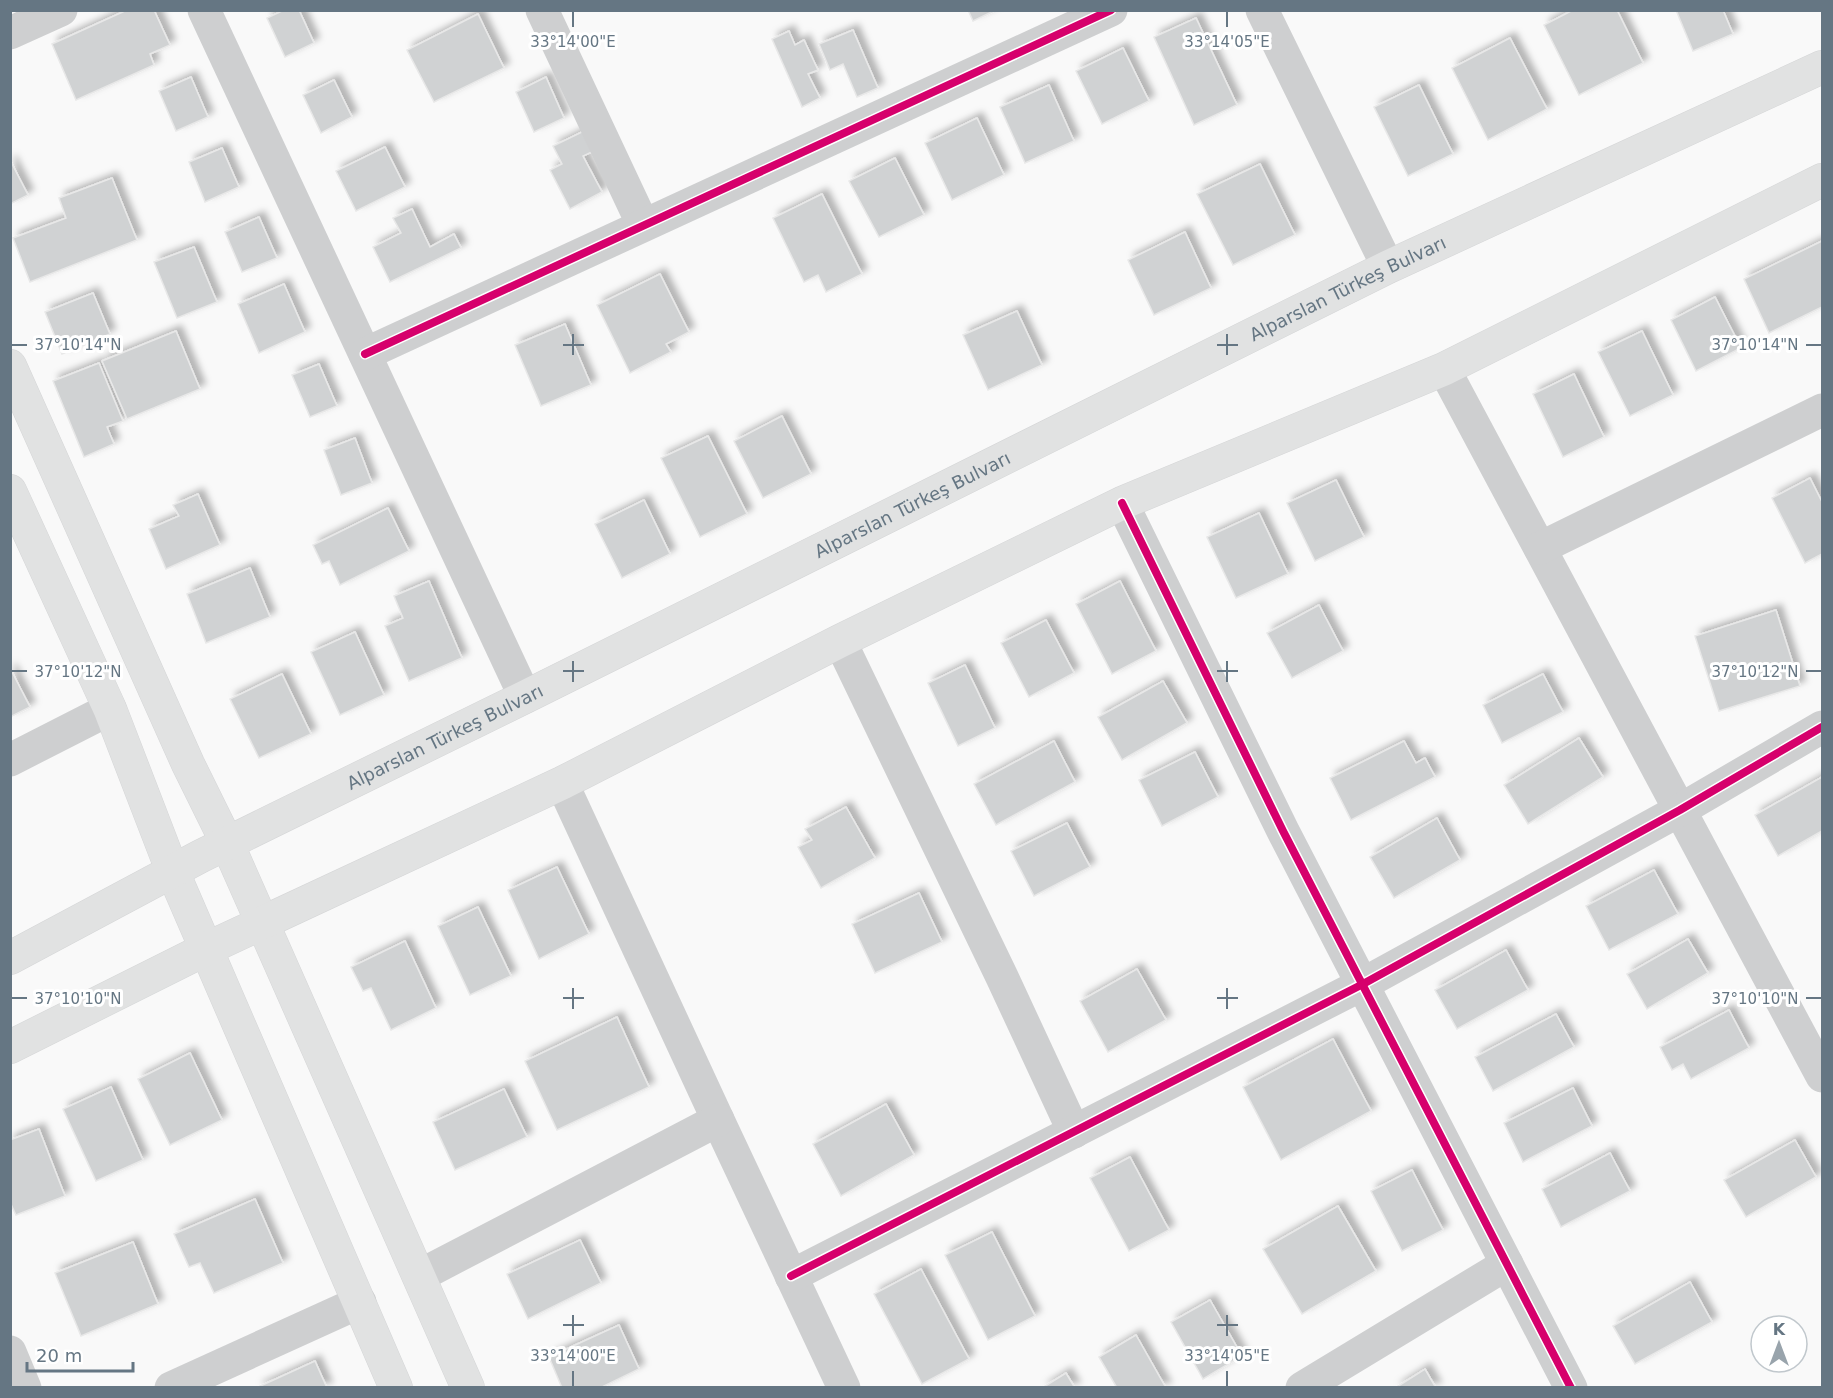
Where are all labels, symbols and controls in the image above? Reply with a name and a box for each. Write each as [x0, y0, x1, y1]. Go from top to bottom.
text: 33°14'00"E [530, 33, 616, 51]
text: 33°14'05"E [1184, 33, 1270, 51]
street label: Alparslan Türkeş Bulvarı [1246, 231, 1449, 345]
text: 37°10'14"N [34, 336, 122, 354]
text: 37°10'14"N [1711, 336, 1799, 354]
street label: Alparslan Türkeş Bulvarı [811, 447, 1014, 562]
text: 37°10'12"N [34, 663, 122, 681]
text: 37°10'12"N [1711, 663, 1799, 681]
street label: Alparslan Türkeş Bulvarı [343, 679, 546, 793]
text: 37°10'10"N [34, 990, 122, 1008]
text: 37°10'10"N [1711, 990, 1799, 1008]
north arrow [1749, 1314, 1809, 1374]
text: K [1773, 1320, 1786, 1339]
scale bar [27, 1335, 134, 1373]
text: 20 m [36, 1345, 82, 1366]
text: 33°14'00"E [530, 1347, 616, 1365]
text: 33°14'05"E [1184, 1347, 1270, 1365]

